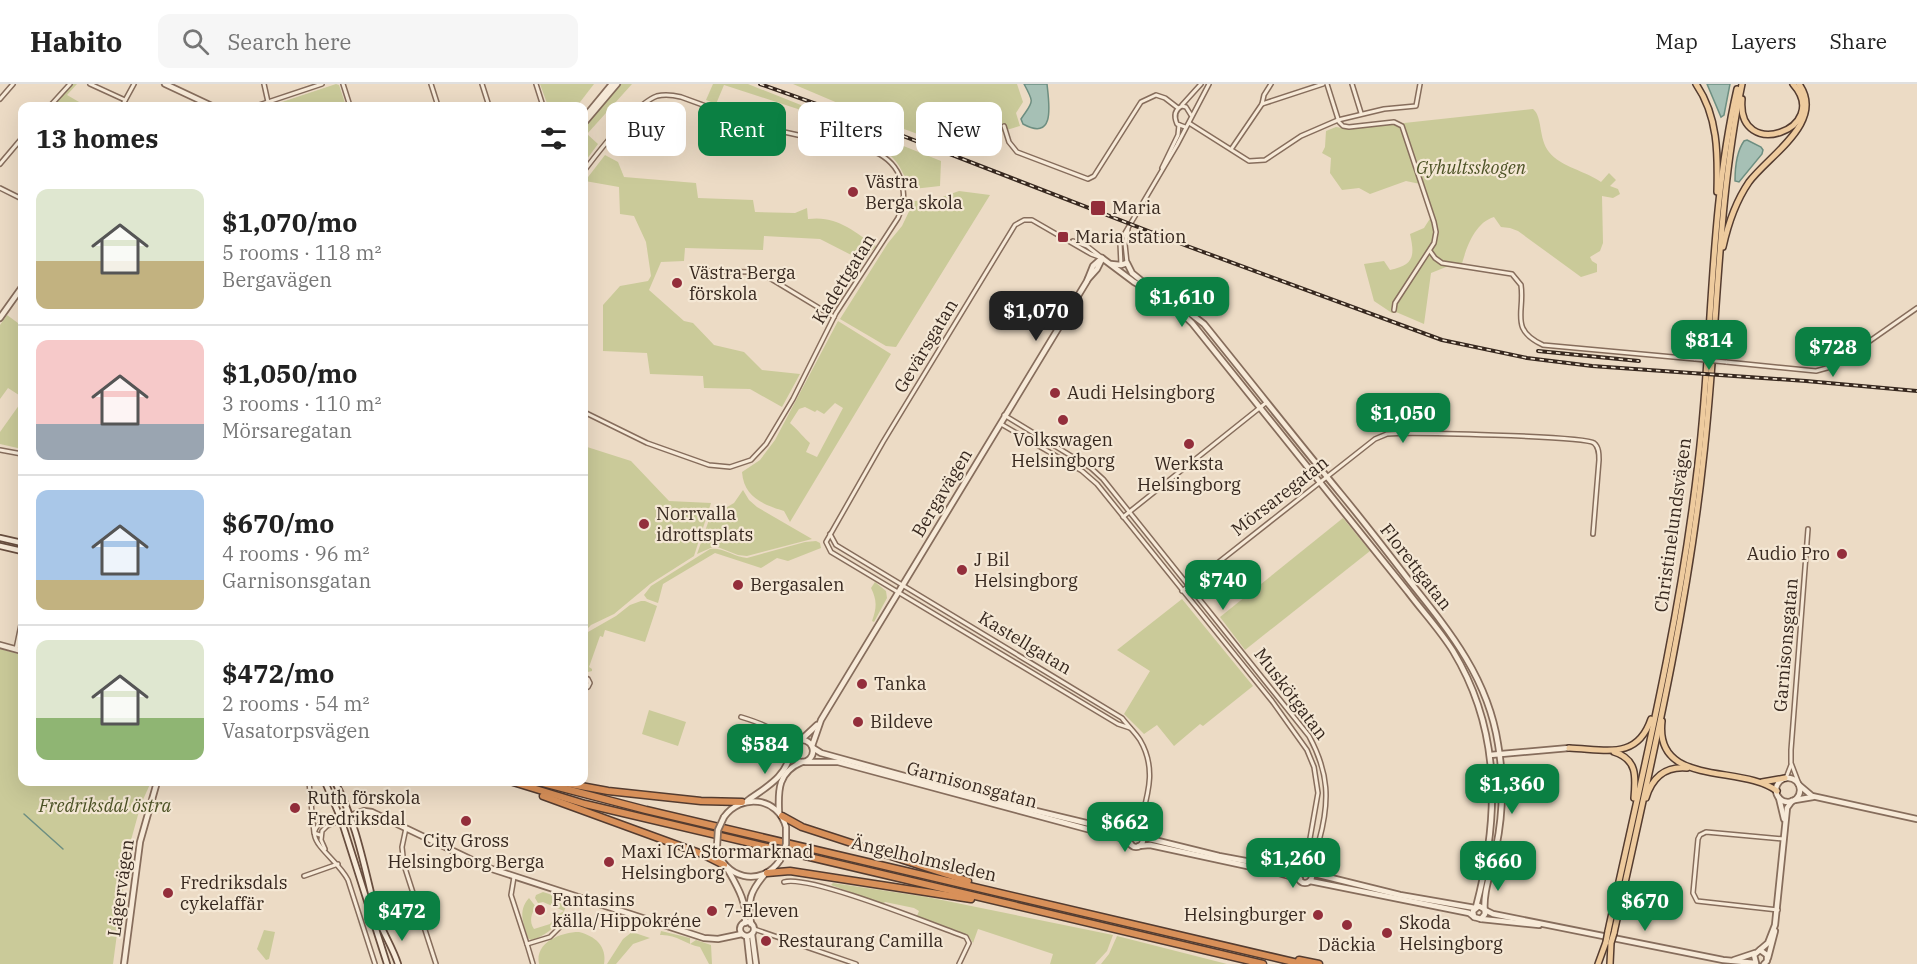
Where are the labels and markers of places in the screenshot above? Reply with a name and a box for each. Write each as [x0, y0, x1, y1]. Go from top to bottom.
place label: Västra Berga skola [865, 170, 963, 214]
marker: Västra Berga skola [846, 185, 860, 199]
place label: Maria [1112, 196, 1161, 219]
marker: Maria [1089, 199, 1107, 217]
place label: Maria station [1075, 225, 1187, 248]
marker: Maria station [1056, 230, 1070, 244]
place label: Västra Berga förskola [689, 261, 796, 305]
marker: Västra Berga förskola [670, 276, 684, 290]
pin: $1,610 [1133, 277, 1231, 328]
pin: $1,070 [987, 291, 1085, 342]
pin: $814 [1673, 320, 1745, 371]
pin: $728 [1797, 327, 1869, 378]
place label: Audi Helsingborg [1067, 381, 1215, 404]
marker: Audi Helsingborg [1048, 386, 1062, 400]
pin: $1,050 [1354, 393, 1452, 444]
marker: Volkswagen Helsingborg [1056, 413, 1070, 427]
place label: Volkswagen Helsingborg [1011, 428, 1115, 472]
marker: Werksta Helsingborg [1182, 437, 1196, 451]
place label: Werksta Helsingborg [1137, 452, 1241, 496]
place label: Norrvalla idrottsplats [656, 502, 753, 546]
marker: Norrvalla idrottsplats [637, 517, 651, 531]
place label: Audio Pro [1747, 542, 1830, 565]
marker: Audio Pro [1835, 547, 1849, 561]
place label: J Bil Helsingborg [974, 548, 1078, 592]
pin: $740 [1187, 560, 1259, 611]
marker: J Bil Helsingborg [955, 563, 969, 577]
place label: Bergasalen [750, 573, 844, 596]
marker: Bergasalen [731, 578, 745, 592]
place label: Tanka [874, 672, 927, 695]
marker: Tanka [855, 677, 869, 691]
place label: Bildeve [870, 710, 933, 733]
marker: Bildeve [851, 715, 865, 729]
pin: $584 [729, 724, 801, 775]
pin: $1,360 [1463, 764, 1561, 815]
place label: Ruth förskola Fredriksdal [307, 786, 421, 830]
marker: Ruth förskola Fredriksdal [288, 801, 302, 815]
pin: $662 [1089, 802, 1161, 853]
marker: City Gross Helsingborg Berga [459, 814, 473, 828]
place label: City Gross Helsingborg Berga [387, 829, 545, 873]
pin: $1,260 [1244, 838, 1342, 889]
place label: Maxi ICA Stormarknad Helsingborg [621, 840, 813, 884]
pin: $660 [1462, 841, 1534, 892]
marker: Maxi ICA Stormarknad Helsingborg [602, 855, 616, 869]
place label: Fredriksdals cykelaffär [180, 871, 287, 915]
pin: $670 [1609, 881, 1681, 932]
marker: Fredriksdals cykelaffär [161, 886, 175, 900]
place label: Fantasins källa/Hippokréne [552, 888, 701, 932]
pin: $472 [366, 891, 438, 942]
place label: 7-Eleven [724, 899, 799, 922]
marker: Fantasins källa/Hippokréne [533, 903, 547, 917]
place label: Helsingburger [1184, 903, 1306, 926]
marker: 7-Eleven [705, 904, 719, 918]
marker: Helsingburger [1311, 908, 1325, 922]
place label: Skoda Helsingborg [1399, 911, 1503, 955]
marker: Däckia [1340, 918, 1354, 932]
marker: Skoda Helsingborg [1380, 926, 1394, 940]
place label: Restaurang Camilla [778, 929, 944, 952]
place label: Däckia [1318, 933, 1376, 956]
marker: Restaurang Camilla [759, 934, 773, 948]

